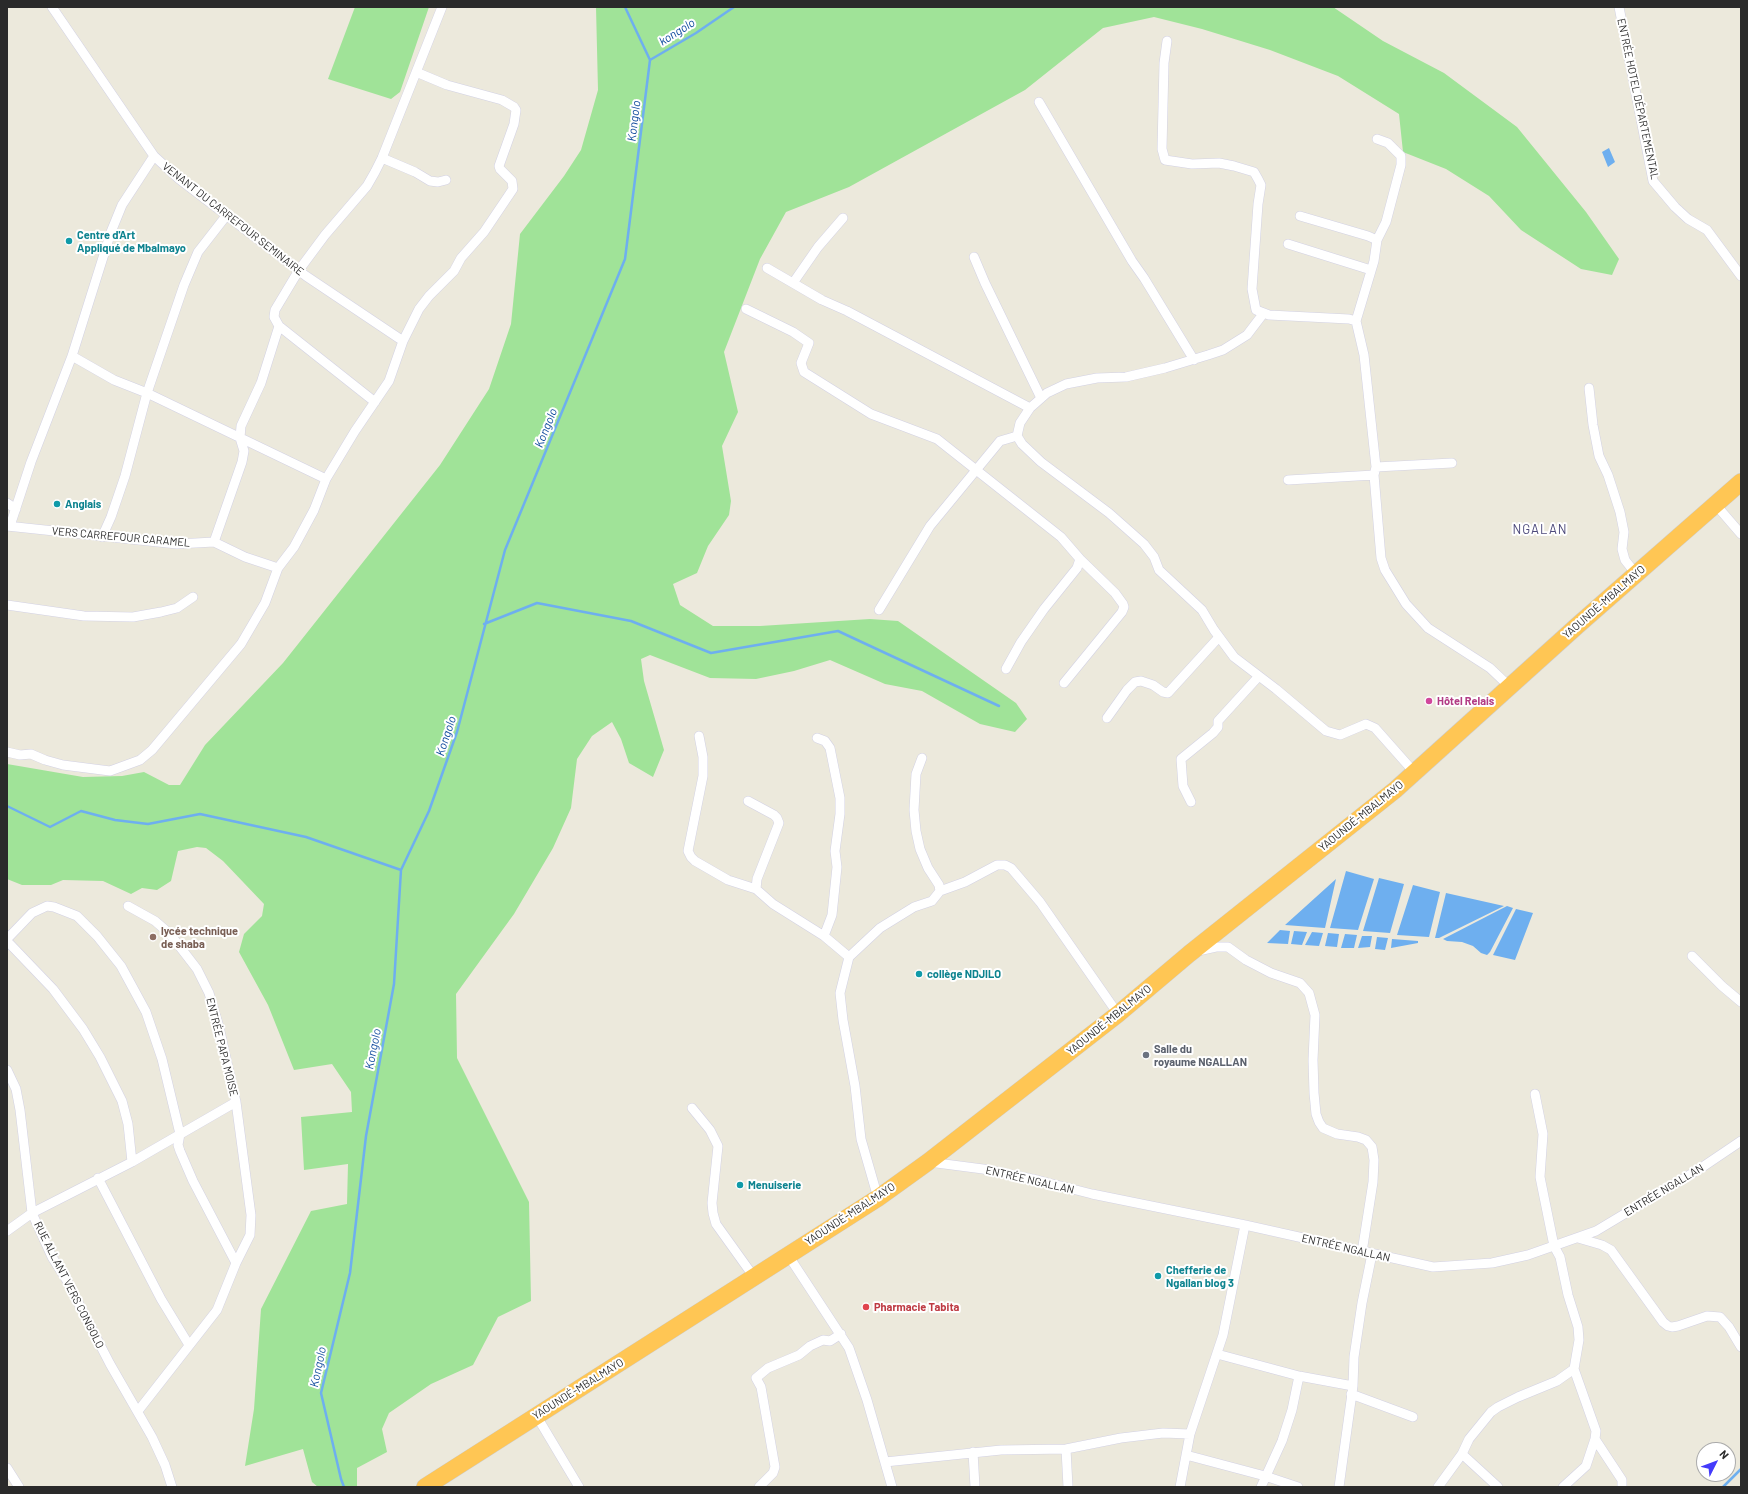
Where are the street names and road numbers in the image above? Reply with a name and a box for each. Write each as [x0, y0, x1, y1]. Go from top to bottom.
street label: ENTRÉE HOTEL DÉPARTEMENTAL [1614, 17, 1662, 181]
street label: VENANT DU CARREFOUR SEMINAIRE [160, 160, 306, 278]
street label: VERS CARREFOUR CARAMEL [51, 524, 191, 550]
street label: YAOUNDÉ-MBALMAYO [1560, 563, 1648, 641]
street label: YAOUNDÉ-MBALMAYO [1316, 778, 1406, 854]
street label: YAOUNDÉ-MBALMAYO [1064, 982, 1154, 1058]
street label: ENTRÉE PAPA MOISE [203, 996, 241, 1098]
street label: ENTRÉE NGALLAN [1622, 1161, 1706, 1219]
street label: ENTRÉE NGALLAN [984, 1163, 1076, 1197]
street label: YAOUNDÉ-MBALMAYO [802, 1180, 898, 1248]
street label: RUE ALLANT VERS CONGOLO [31, 1219, 107, 1351]
street label: ENTRÉE NGALLAN [1300, 1231, 1392, 1265]
street label: YAOUNDÉ-MBALMAYO [530, 1356, 626, 1422]

